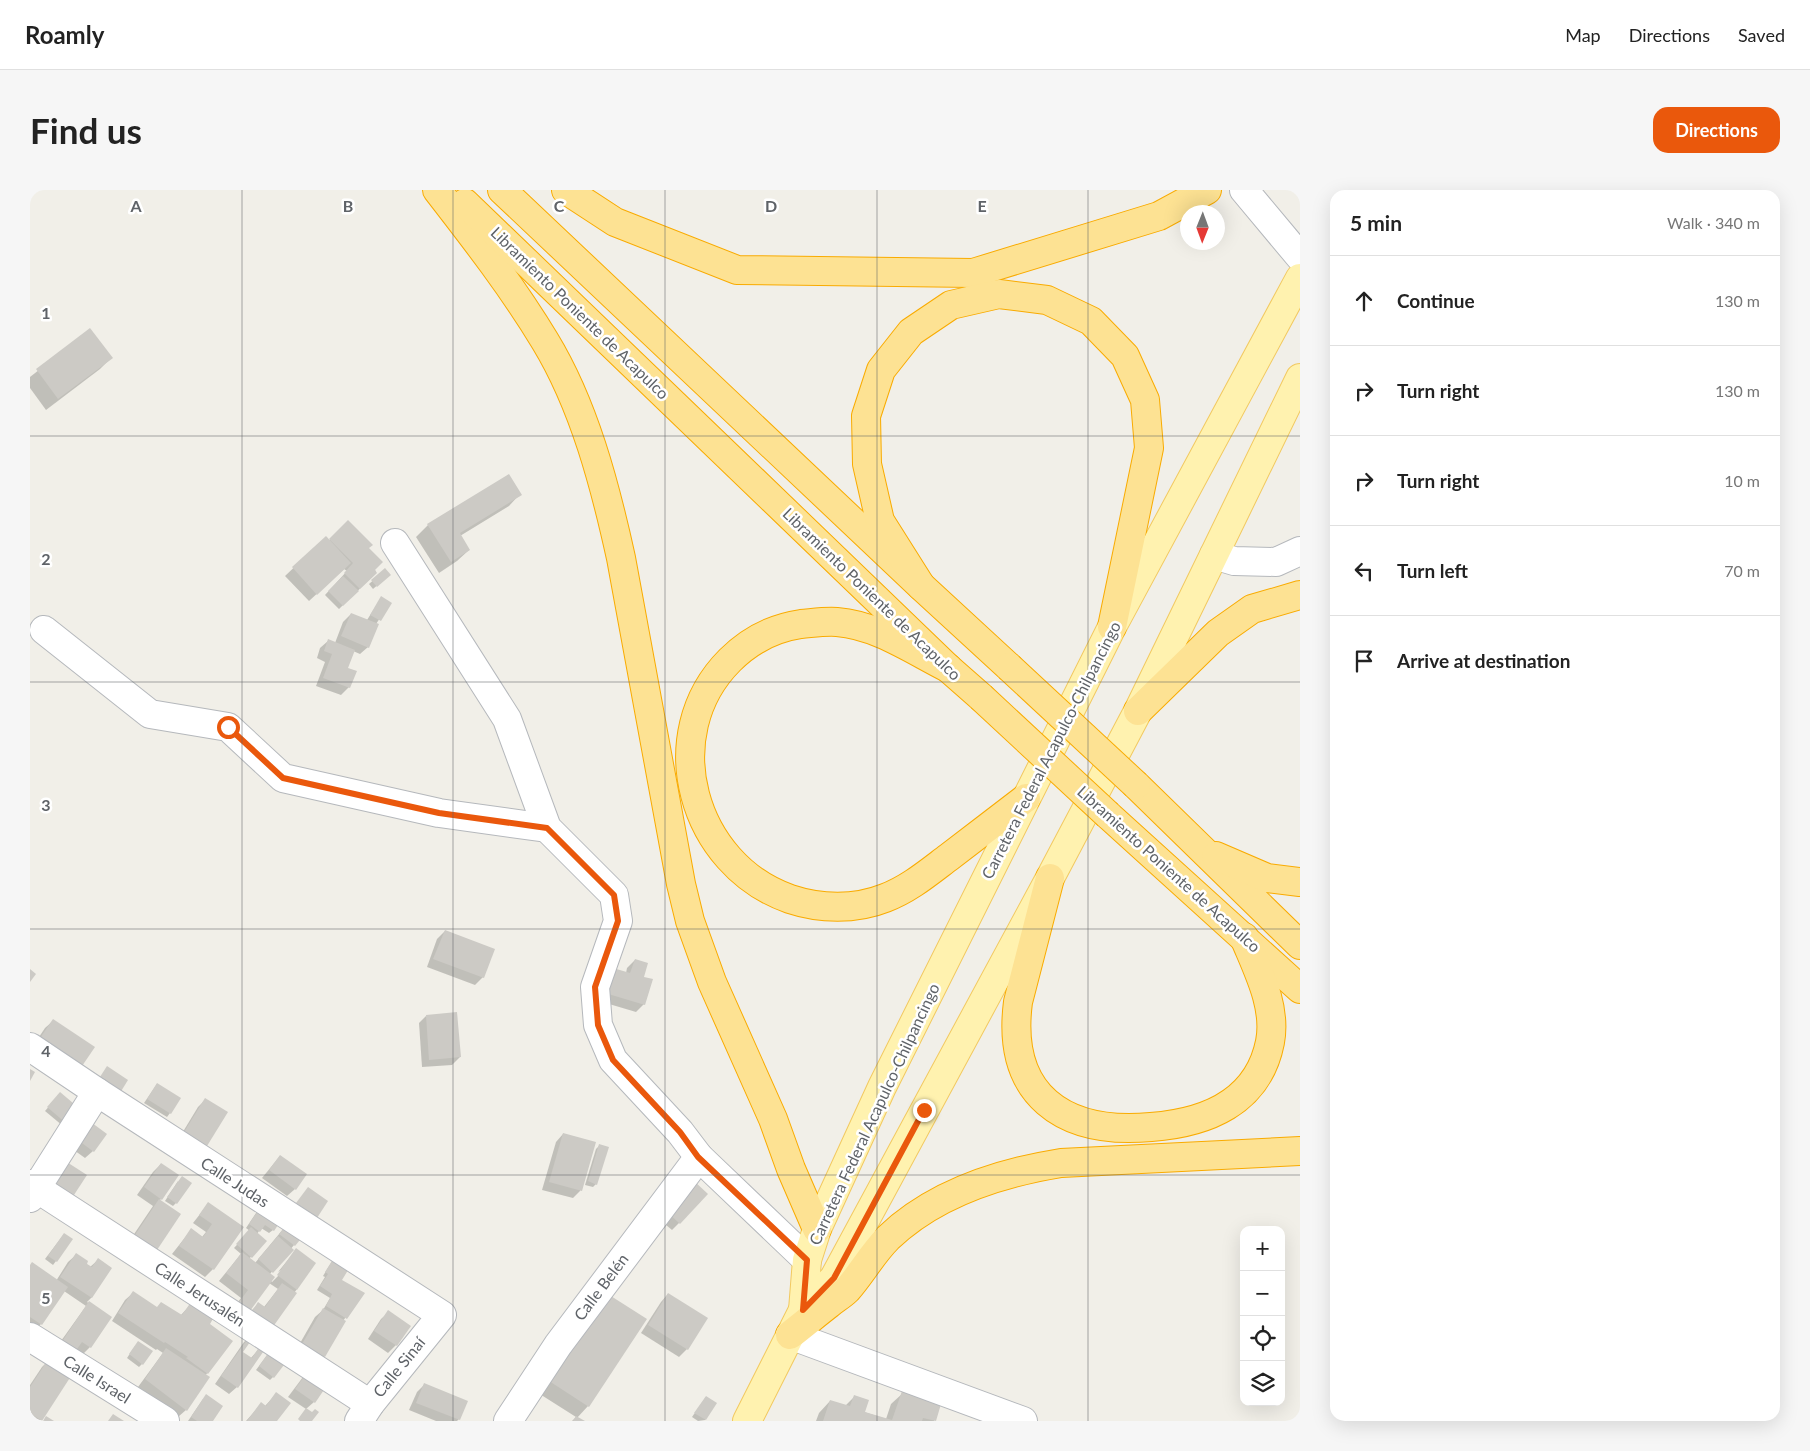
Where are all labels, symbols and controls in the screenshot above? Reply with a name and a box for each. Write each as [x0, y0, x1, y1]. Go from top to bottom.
text: Roamly [25, 20, 104, 49]
text: Map [1565, 24, 1601, 46]
text: Directions [1629, 24, 1710, 46]
text: Saved [1738, 24, 1785, 46]
button: Directions [1653, 107, 1780, 153]
text: Find us [30, 109, 142, 151]
text: A [129, 196, 142, 215]
text: B [343, 196, 353, 215]
text: C [554, 196, 565, 215]
text: D [765, 196, 777, 215]
text: E [977, 196, 987, 215]
north arrow [1180, 205, 1225, 250]
text: 5 min [1350, 210, 1402, 235]
text: Walk · 340 m [1667, 213, 1760, 232]
street label: Libramiento Poniente de Acapulco [488, 223, 673, 403]
icon: ahead [1350, 287, 1378, 315]
text: Continue [1397, 289, 1475, 312]
text: 130 m [1715, 291, 1760, 310]
text: 1 [41, 303, 51, 322]
icon: right [1350, 377, 1378, 405]
text: Turn right [1397, 379, 1479, 402]
text: 130 m [1715, 381, 1760, 400]
icon: right [1350, 467, 1378, 495]
text: Turn right [1397, 469, 1479, 492]
text: 10 m [1724, 471, 1760, 490]
street label: Libramiento Poniente de Acapulco [780, 504, 965, 684]
text: 2 [41, 549, 51, 568]
icon: left [1350, 557, 1378, 585]
text: Turn left [1397, 559, 1468, 582]
text: 70 m [1724, 561, 1760, 580]
street label: Carretera Federal Acapulco-Chilpancingo [977, 618, 1124, 882]
icon: arrive [1350, 647, 1378, 675]
text: Arrive at destination [1397, 649, 1570, 672]
route start [217, 716, 240, 739]
street label: Libramiento Poniente de Acapulco [1074, 781, 1265, 956]
text: 3 [41, 795, 51, 814]
street label: Carretera Federal Acapulco-Chilpancingo [804, 980, 943, 1248]
text: 4 [41, 1041, 51, 1060]
route end [913, 1099, 936, 1122]
street label: Calle Judas [198, 1152, 273, 1211]
map controls [1240, 1226, 1285, 1406]
button: + [1240, 1226, 1285, 1271]
street label: Calle Belén [569, 1250, 632, 1324]
street label: Calle Jerusalén [152, 1257, 249, 1330]
button: − [1240, 1271, 1285, 1316]
text: 5 [41, 1288, 51, 1307]
button: locate [1240, 1316, 1285, 1361]
street label: Calle Sinaí [369, 1332, 429, 1401]
street label: Calle Israel [60, 1350, 134, 1407]
button: layers [1240, 1361, 1285, 1406]

